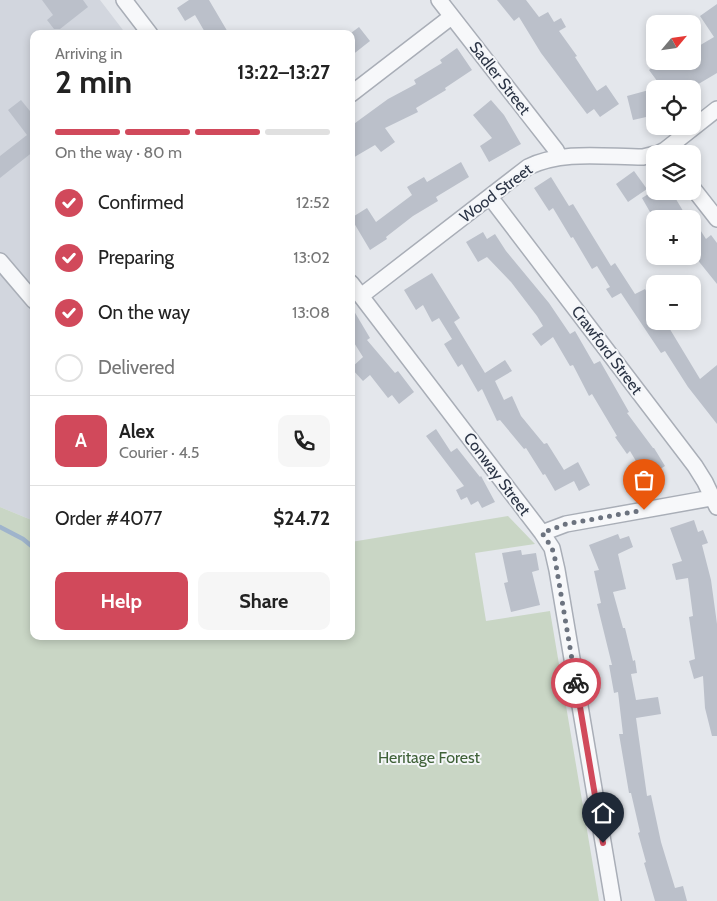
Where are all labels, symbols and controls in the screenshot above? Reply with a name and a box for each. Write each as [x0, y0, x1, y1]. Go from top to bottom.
north arrow [646, 15, 701, 70]
map controls [646, 15, 701, 330]
street label: Sadler Street [466, 38, 535, 119]
text: Arriving in [55, 44, 122, 63]
text: 13:22–13:27 [237, 61, 330, 84]
text: 2 min [55, 62, 132, 101]
button: locate [646, 80, 701, 135]
text: On the way · 80 m [55, 143, 182, 162]
button: layers [646, 145, 701, 200]
street label: Wood Street [456, 159, 536, 226]
icon: check [55, 189, 83, 217]
text: Confirmed [98, 191, 184, 214]
text: 12:52 [296, 193, 330, 212]
button: + [646, 210, 701, 265]
icon: check [55, 244, 83, 272]
text: Preparing [98, 246, 174, 269]
text: 13:02 [293, 248, 330, 267]
button: − [646, 275, 701, 330]
icon: check [55, 299, 83, 327]
text: On the way [98, 301, 190, 324]
street label: Crawford Street [567, 302, 647, 399]
text: 13:08 [292, 303, 330, 322]
text: Delivered [98, 356, 175, 379]
button: phone [278, 415, 330, 467]
text: Alex [119, 420, 155, 443]
text: A [75, 429, 87, 452]
street label: Conway Street [460, 429, 535, 520]
text: Courier · 4.5 [119, 443, 200, 462]
pin [623, 459, 665, 510]
icon: bag [630, 466, 658, 494]
text: Order #4077 [55, 507, 162, 530]
text: $24.72 [273, 507, 330, 530]
button: Help [55, 572, 188, 630]
button: Share [198, 572, 330, 630]
courier [551, 658, 601, 708]
icon: bike [562, 669, 590, 697]
park label: Heritage Forest [378, 748, 481, 767]
pin [582, 792, 624, 843]
icon: home [589, 799, 617, 827]

